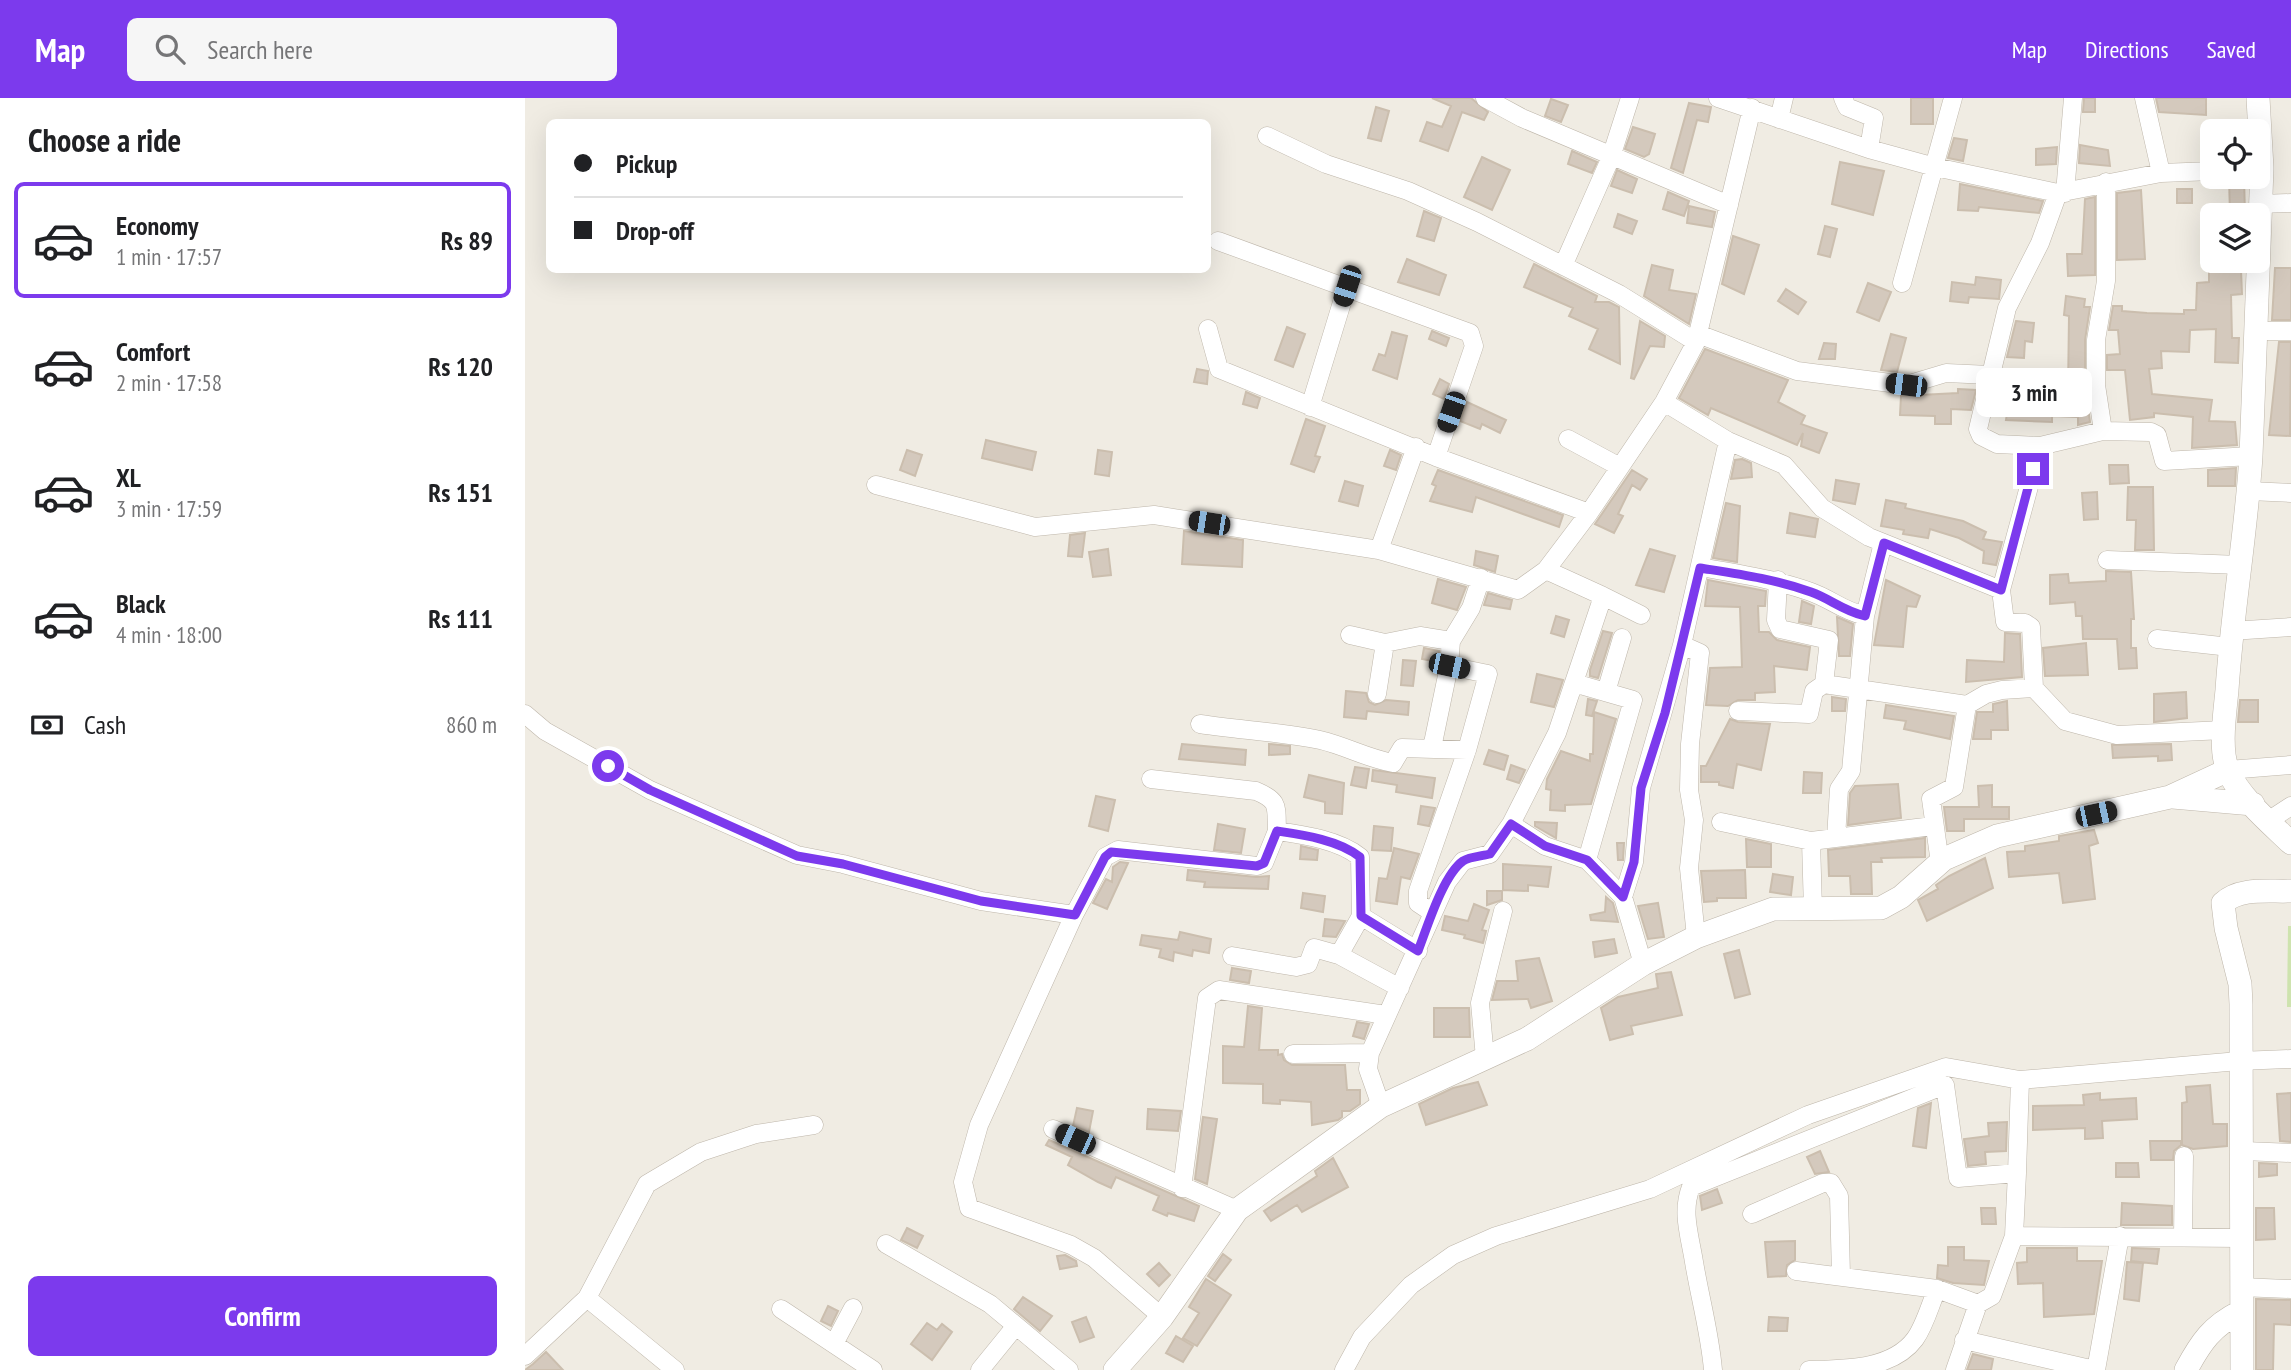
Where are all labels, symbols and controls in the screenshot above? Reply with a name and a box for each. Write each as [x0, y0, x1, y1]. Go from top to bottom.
search box [127, 18, 617, 81]
text: Map [35, 28, 85, 71]
icon: search [151, 30, 189, 68]
text: Search here [207, 33, 313, 66]
text: Map [2012, 34, 2047, 65]
text: Directions [2085, 34, 2169, 65]
text: Saved [2207, 34, 2256, 65]
text: Choose a ride [28, 119, 181, 161]
map controls [2200, 119, 2270, 273]
button: locate [2200, 119, 2270, 189]
text: Pickup [616, 147, 677, 180]
button: layers [2200, 203, 2270, 273]
icon: car [32, 209, 95, 272]
text: Economy [116, 209, 198, 242]
text: Drop-off [616, 214, 694, 247]
text: Rs 89 [441, 224, 493, 257]
text: 1 min · 17:57 [116, 242, 222, 271]
car [1331, 263, 1364, 309]
icon: car [32, 335, 95, 398]
text: Comfort [116, 335, 190, 368]
text: Rs 120 [428, 350, 493, 383]
text: 2 min · 17:58 [116, 368, 222, 397]
callout: 3 min [1975, 368, 2091, 416]
car [1884, 372, 1929, 398]
text: 3 min [2011, 378, 2057, 407]
car [1435, 389, 1468, 435]
route end [2017, 453, 2049, 485]
icon: car [32, 461, 95, 524]
text: XL [116, 461, 141, 494]
text: Rs 151 [428, 476, 493, 509]
text: 3 min · 17:59 [116, 494, 222, 523]
car [1187, 509, 1232, 537]
icon: car [32, 587, 95, 650]
text: Black [116, 587, 166, 620]
text: Rs 111 [428, 602, 493, 635]
text: 4 min · 18:00 [116, 620, 222, 649]
car [1427, 651, 1472, 681]
icon: cash [28, 706, 66, 744]
text: Cash [84, 708, 126, 741]
text: 860 m [446, 710, 497, 739]
route start [592, 750, 624, 782]
car [2074, 799, 2119, 829]
car [1052, 1121, 1099, 1157]
button: Confirm [28, 1276, 497, 1356]

